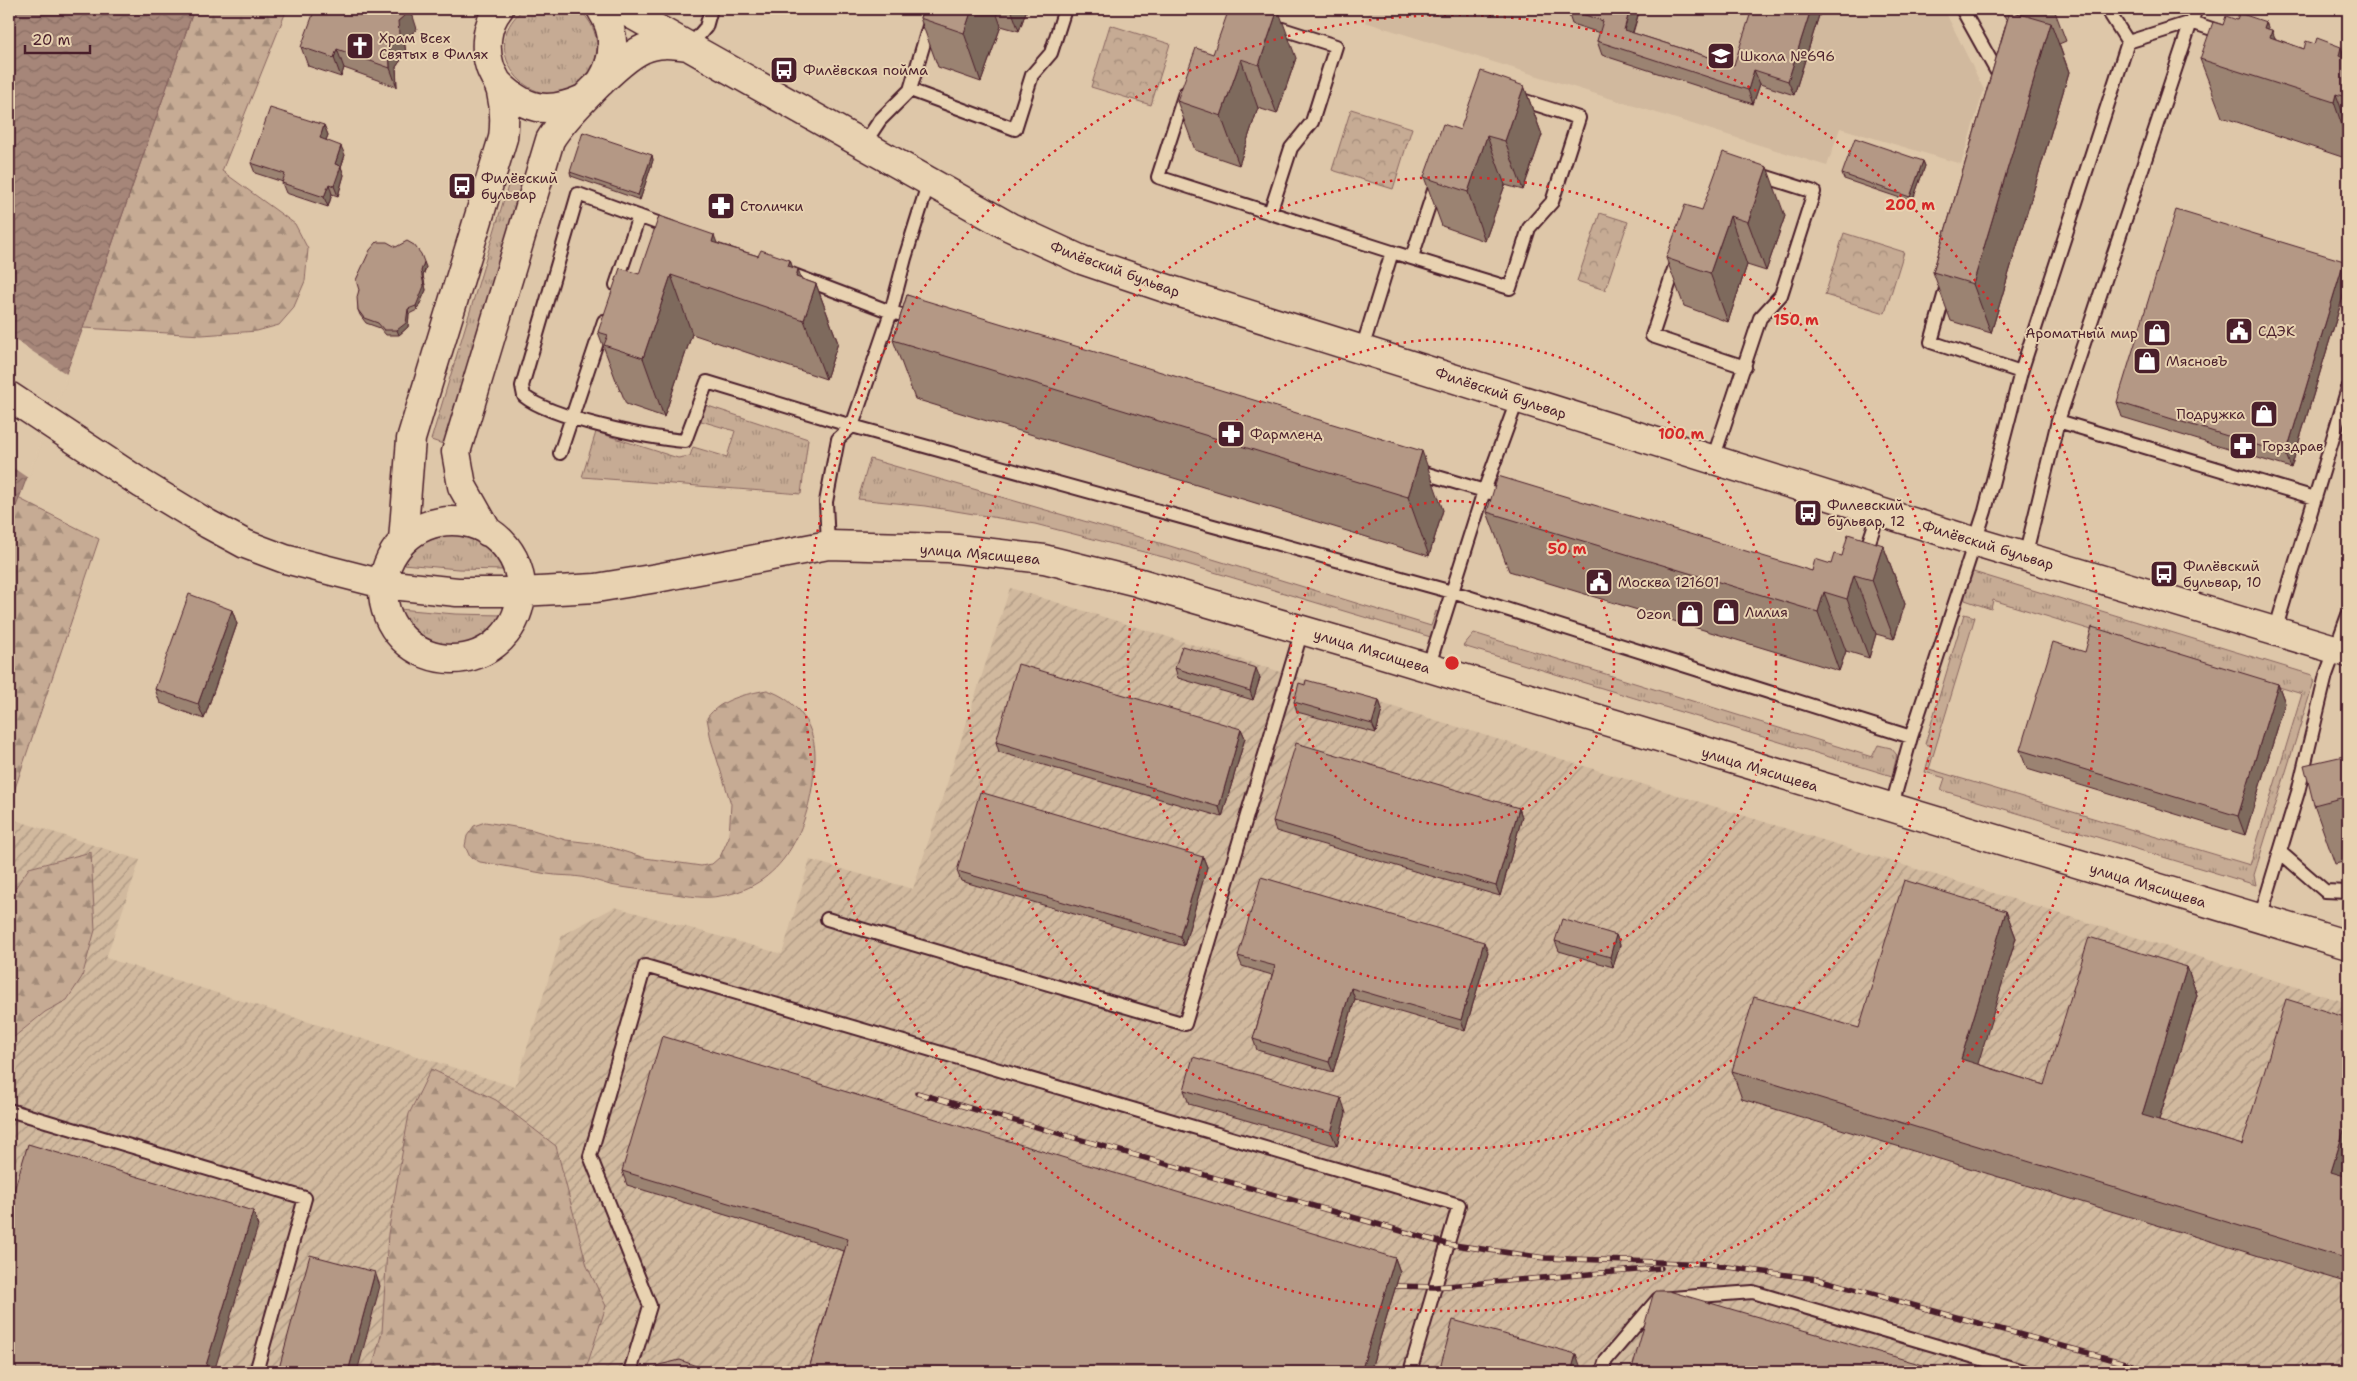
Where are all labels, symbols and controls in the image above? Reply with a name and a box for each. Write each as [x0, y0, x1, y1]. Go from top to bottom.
scale bar [25, 22, 90, 54]
place label: Храм Всех Святых в Филях [379, 29, 488, 63]
text: 20 m [32, 30, 71, 50]
church icon: Храм Всех Святых в Филях [345, 31, 375, 61]
school or university icon: Школа №696 [1706, 41, 1736, 71]
place label: Школа №696 [1740, 47, 1835, 65]
bus stop icon: Филёвская пойма [769, 55, 799, 85]
place label: Филёвская пойма [803, 61, 928, 79]
place label: Филёвский бульвар [481, 169, 558, 203]
bus stop icon: Филёвский бульвар [447, 171, 477, 201]
pharmacy icon: Столички [706, 191, 736, 221]
text: 200 m [1885, 195, 1935, 215]
place label: Столички [740, 197, 803, 215]
street label: Филёвский бульвар [1048, 237, 1183, 301]
text: 150 m [1773, 310, 1819, 330]
public building icon: СДЭК [2224, 316, 2254, 346]
shop icon: Ароматный мир [2142, 318, 2172, 348]
place label: СДЭК [2258, 322, 2295, 340]
place label: Ароматный мир [2025, 324, 2138, 342]
shop icon: МясновЪ [2132, 346, 2162, 376]
place label: МясновЪ [2166, 352, 2228, 370]
street label: Филёвский бульвар [1433, 363, 1569, 423]
shop icon: Подружка [2249, 399, 2279, 429]
place label: Подружка [2177, 405, 2245, 423]
pharmacy icon: Фармленд [1216, 419, 1246, 449]
text: 100 m [1658, 424, 1704, 444]
place label: Фармленд [1250, 425, 1323, 443]
pharmacy icon: Горздрав [2228, 431, 2258, 461]
place label: Горздрав [2262, 437, 2323, 455]
place label: Филевский бульвар, 12 [1827, 496, 1905, 530]
bus stop icon: Филевский бульвар, 12 [1793, 498, 1823, 528]
street label: Филёвский бульвар [1920, 516, 2056, 574]
text: 50 m [1548, 539, 1587, 559]
street label: улица Мясищева [919, 540, 1041, 568]
place label: Филёвский бульвар, 10 [2183, 557, 2262, 591]
bus stop icon: Филёвский бульвар, 10 [2149, 559, 2179, 589]
public building icon: Москва 121601 [1584, 567, 1614, 597]
place label: Москва 121601 [1618, 573, 1719, 591]
shop icon: Лилия [1711, 597, 1741, 627]
shop icon: Ozon [1675, 599, 1705, 629]
place label: Лилия [1745, 603, 1788, 621]
place label: Ozon [1636, 605, 1671, 623]
street label: улица Мясищева [1312, 625, 1433, 677]
centre of rings [1443, 654, 1461, 672]
street label: улица Мясищева [1700, 743, 1821, 795]
street label: улица Мясищева [2088, 859, 2209, 911]

